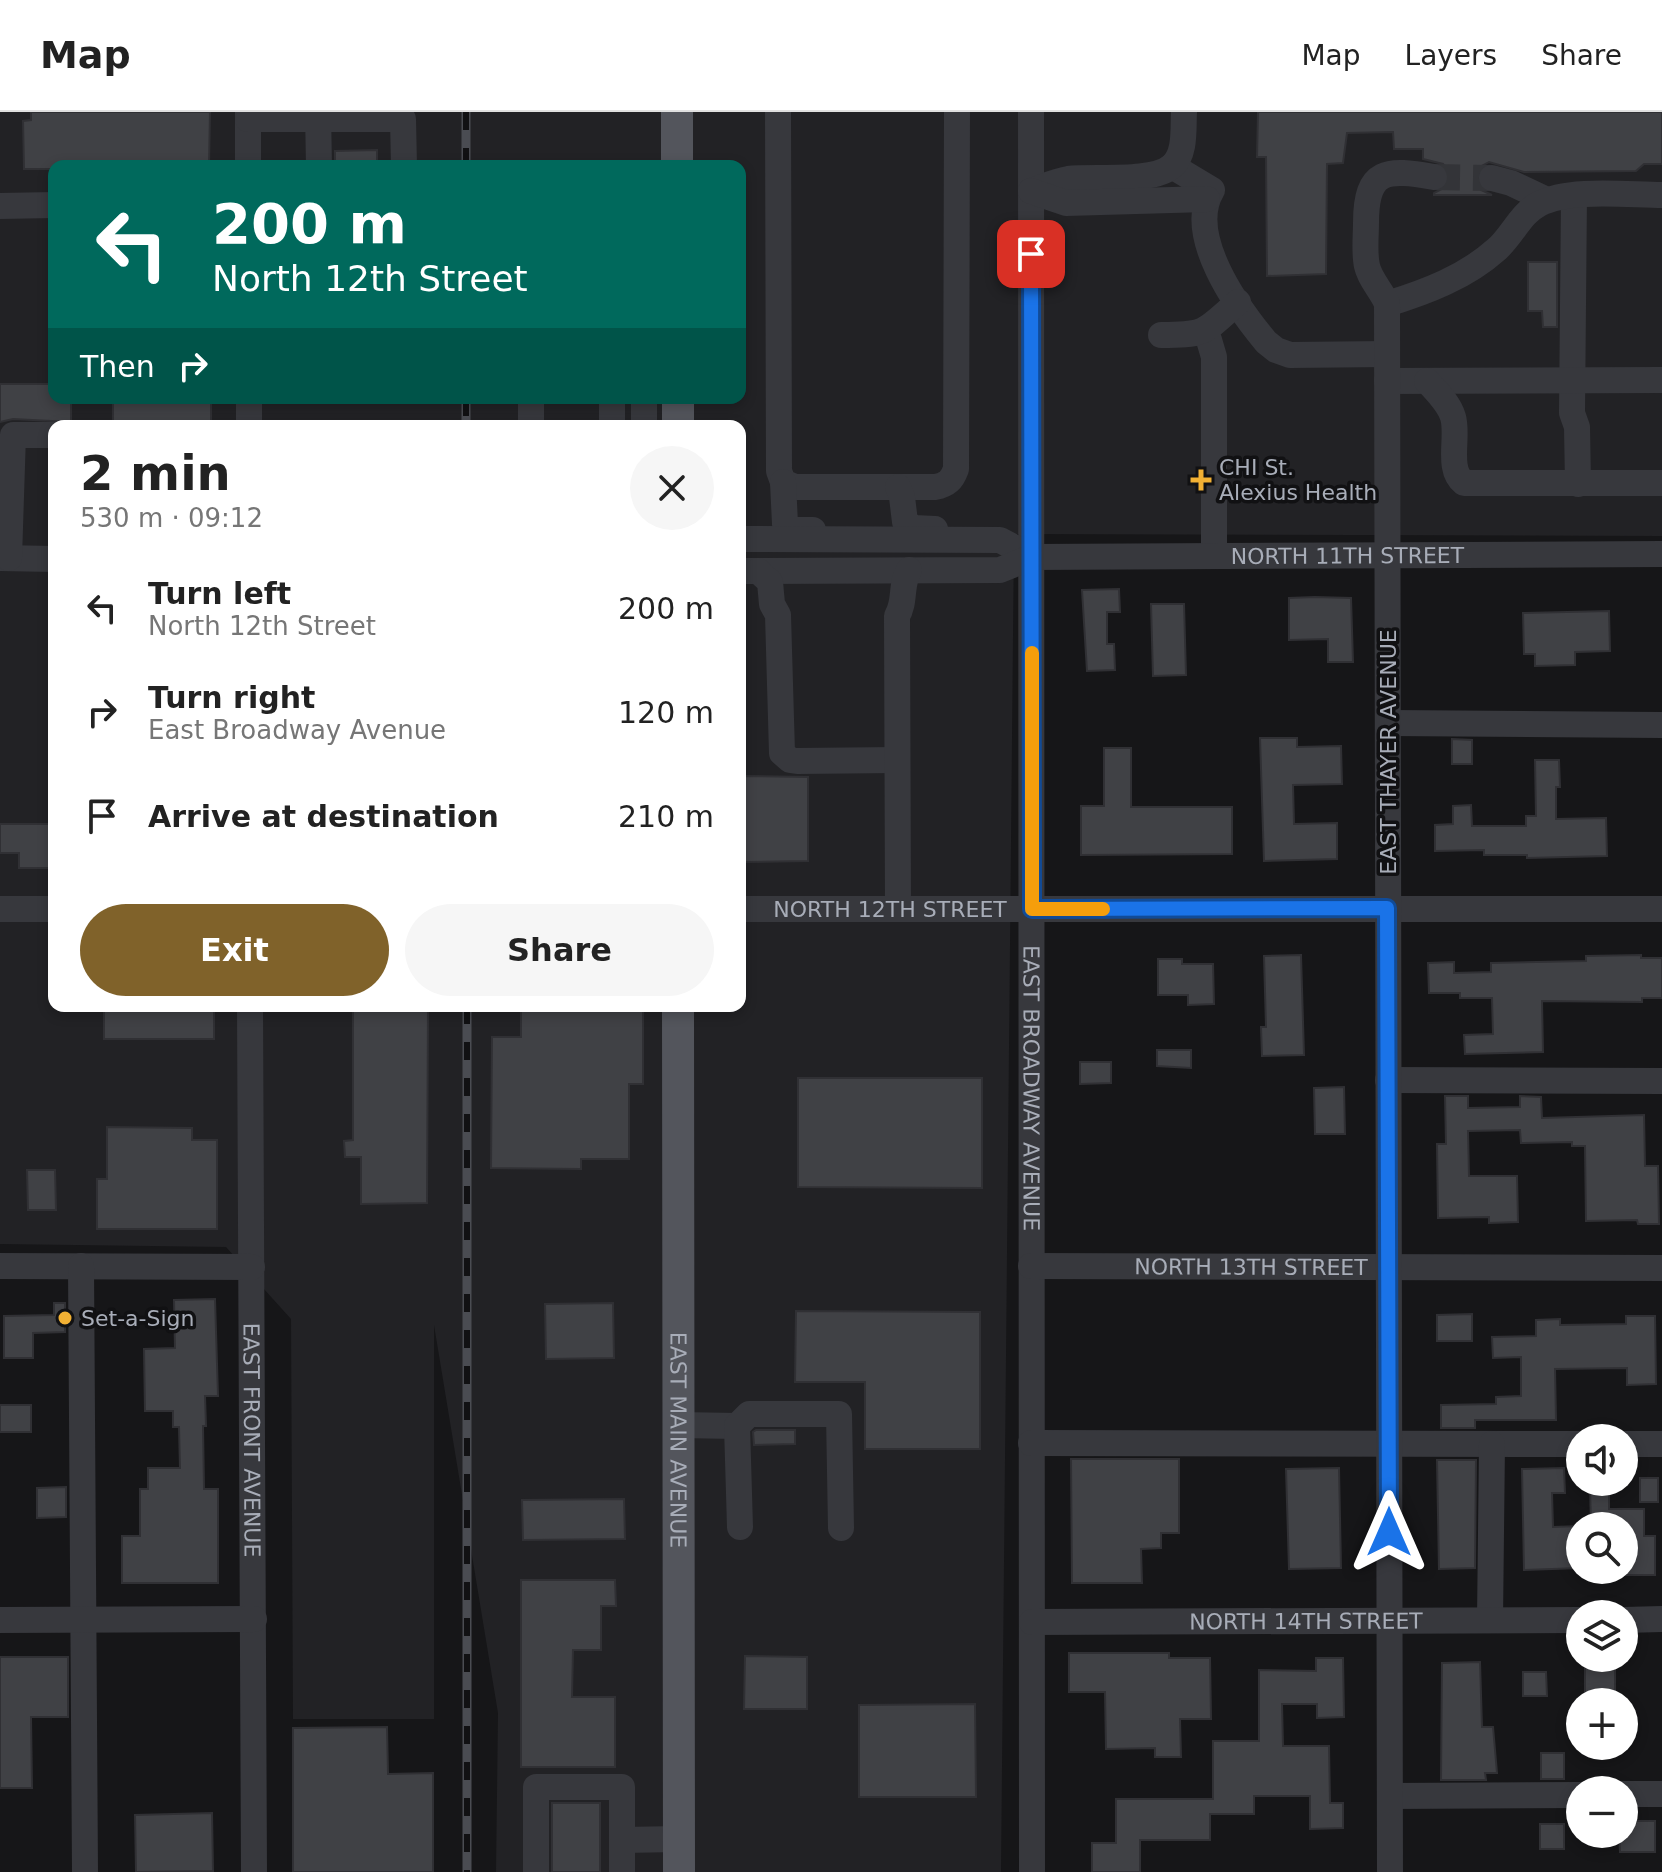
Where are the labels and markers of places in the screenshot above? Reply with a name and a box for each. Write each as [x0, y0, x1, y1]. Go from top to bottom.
pin [997, 220, 1065, 288]
place label: CHI St. Alexius Health [1219, 455, 1377, 505]
marker: CHI St. Alexius Health [1190, 469, 1212, 491]
place label: Set-a-Sign [81, 1306, 194, 1331]
marker: Set-a-Sign [56, 1309, 74, 1327]

